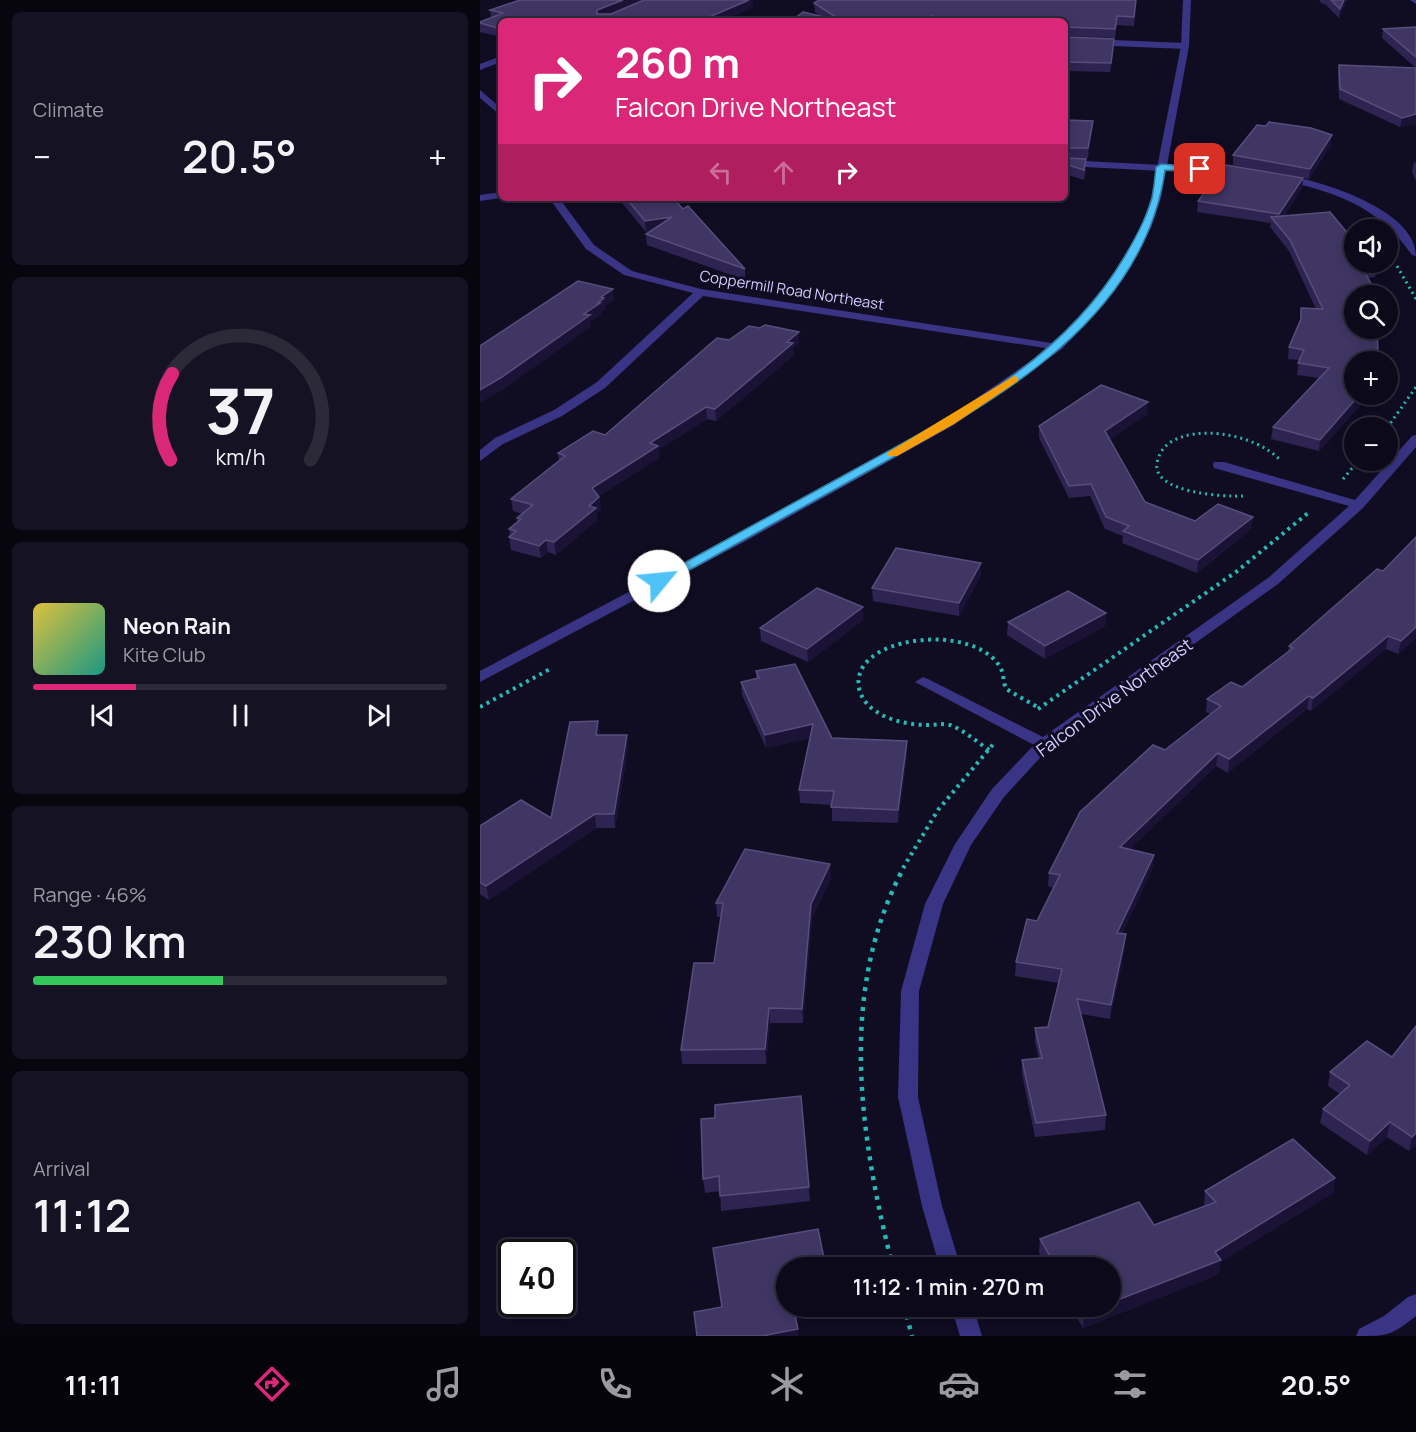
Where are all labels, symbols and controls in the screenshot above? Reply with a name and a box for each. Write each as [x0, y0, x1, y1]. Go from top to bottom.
text: 260 m [615, 33, 740, 91]
icon: right [516, 42, 594, 120]
text: Falcon Drive Northeast [615, 88, 896, 125]
text: Climate [33, 96, 104, 123]
text: 20.5° [182, 125, 297, 187]
text: − [33, 134, 51, 179]
text: + [428, 134, 447, 179]
pin [1174, 143, 1225, 194]
icon: arrive [1183, 152, 1216, 185]
icon: left [704, 156, 737, 189]
icon: ahead [767, 156, 800, 189]
icon: right [830, 156, 863, 189]
map controls [1344, 219, 1398, 471]
button: sound [1344, 219, 1398, 273]
street label: Coppermill Road Northeast [698, 265, 886, 315]
button: search [1344, 285, 1398, 339]
button: + [1344, 351, 1398, 405]
text: 37 [205, 367, 275, 453]
button: − [1344, 417, 1398, 471]
text: km/h [215, 443, 265, 472]
position arrow [627, 549, 691, 613]
text: Neon Rain [123, 611, 231, 641]
street label: Falcon Drive Northeast [1031, 632, 1197, 762]
text: Kite Club [123, 641, 206, 668]
icon: previous [86, 699, 119, 732]
icon: pause [224, 699, 257, 732]
icon: next [362, 699, 395, 732]
text: Range · 46% [33, 881, 147, 908]
text: 230 km [33, 910, 186, 972]
text: Arrival [33, 1155, 90, 1182]
text: 11:12 [33, 1184, 131, 1246]
speed limit sign: 40 [498, 1239, 576, 1317]
text: 11:12 · 1 min · 270 m [853, 1272, 1044, 1302]
icon: directions [251, 1363, 293, 1405]
icon: music [423, 1363, 465, 1405]
icon: phone [594, 1363, 636, 1405]
icon: climate [766, 1363, 808, 1405]
icon: car [938, 1363, 980, 1405]
icon: filters [1109, 1363, 1151, 1405]
text: 11:11 [65, 1366, 121, 1403]
text: 20.5° [1281, 1366, 1351, 1403]

